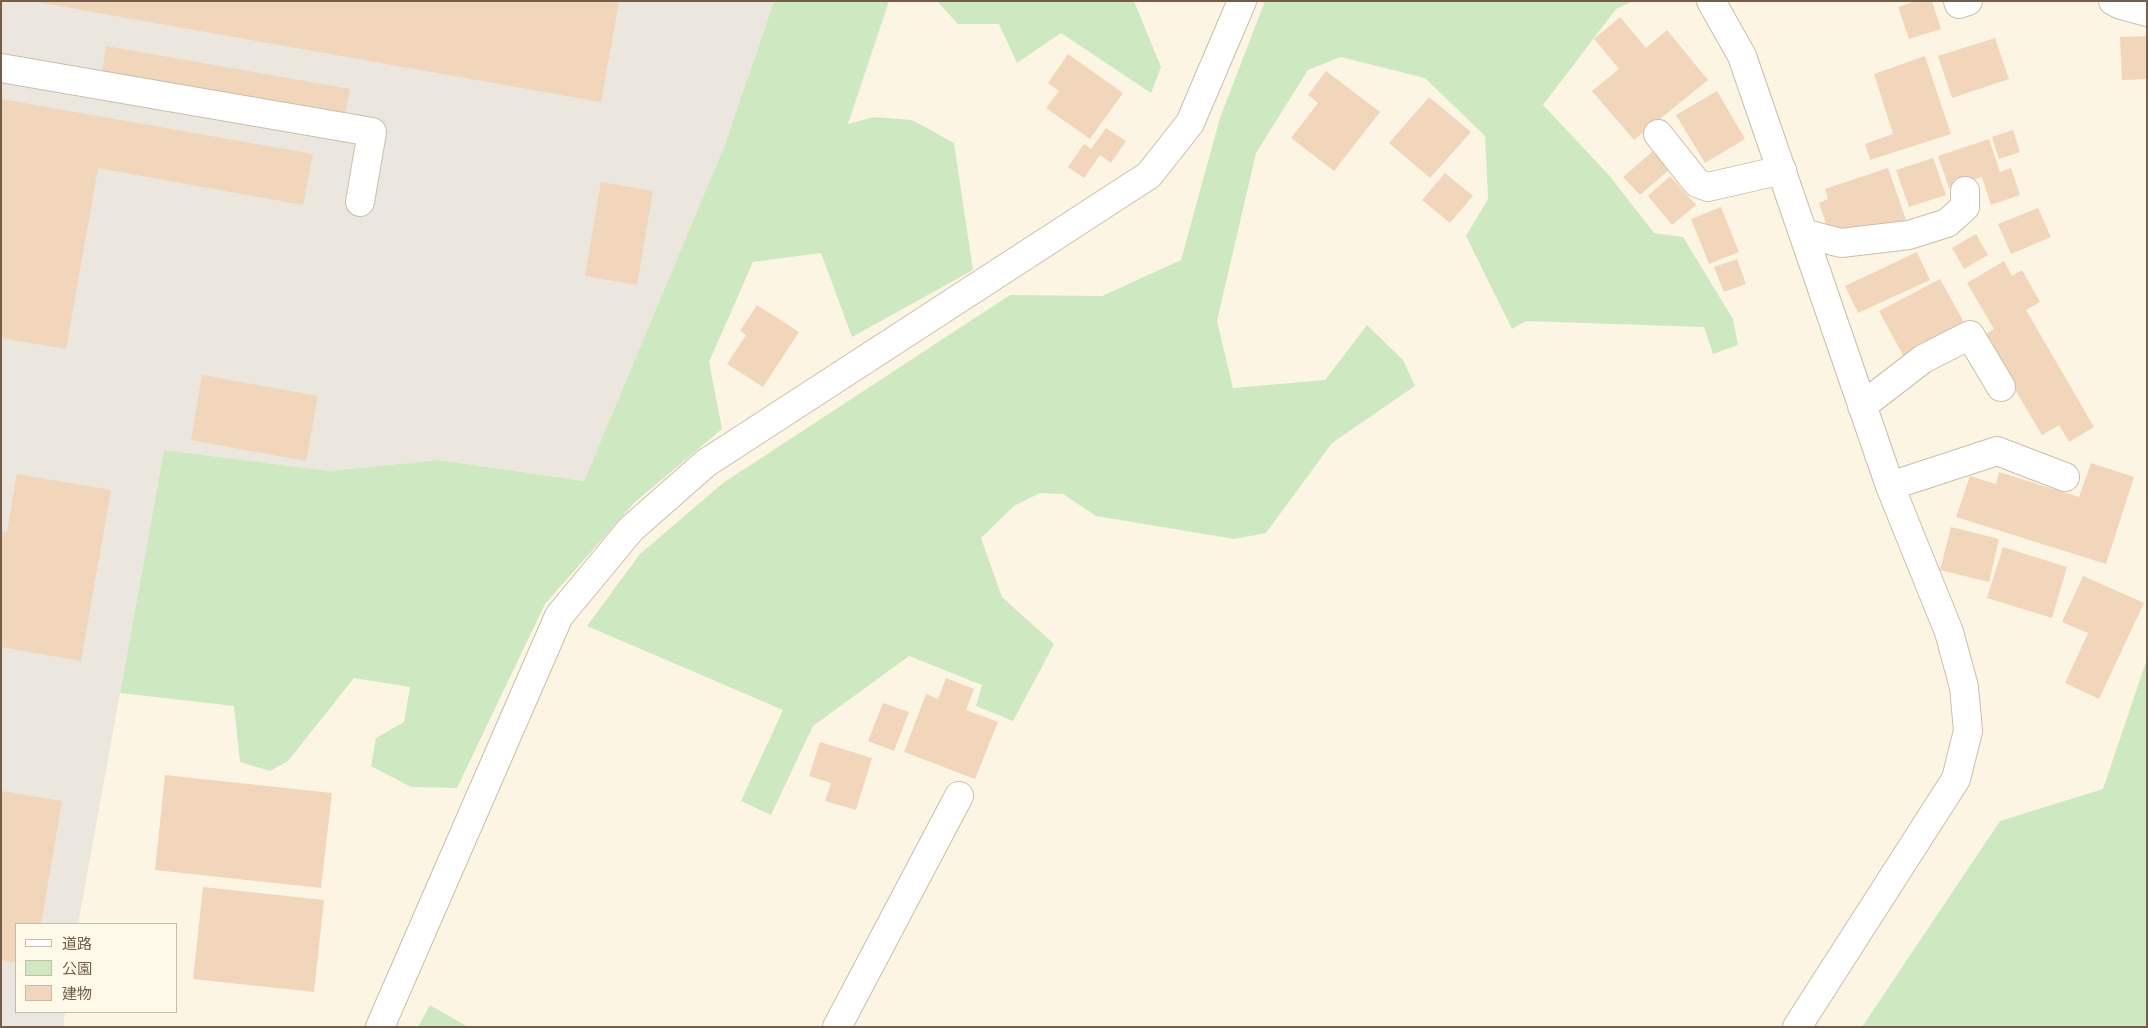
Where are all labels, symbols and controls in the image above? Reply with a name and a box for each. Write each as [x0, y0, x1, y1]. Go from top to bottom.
legend [15, 923, 178, 1013]
text: 道路 [62, 934, 92, 953]
text: 公園 [62, 959, 92, 978]
text: 建物 [62, 984, 92, 1003]

